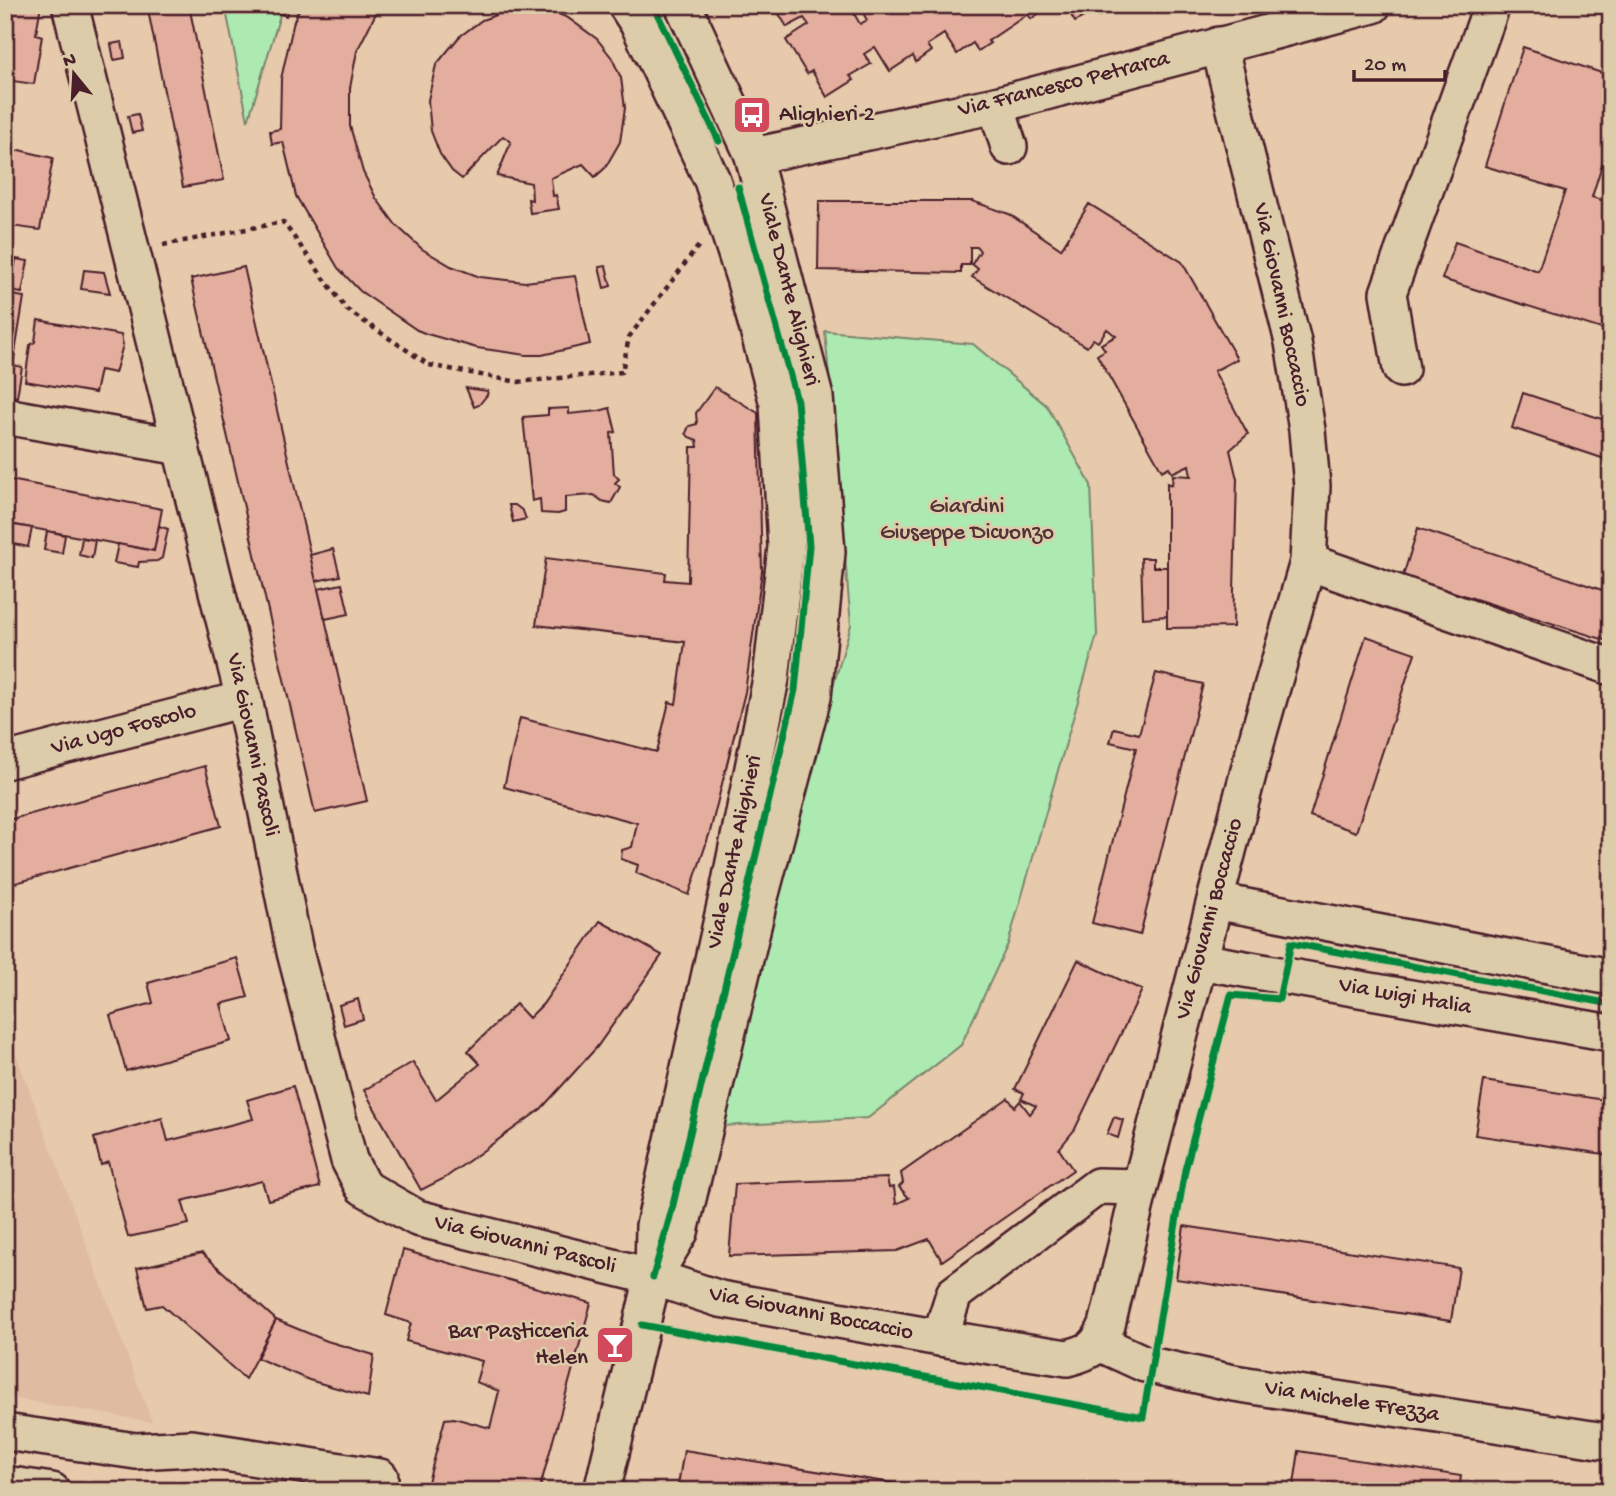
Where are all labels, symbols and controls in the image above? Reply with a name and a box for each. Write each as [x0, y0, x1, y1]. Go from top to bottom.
north arrow [38, 38, 108, 108]
scale bar [1354, 38, 1444, 82]
street label: Via Francesco Petrarca [955, 45, 1174, 125]
text: N [60, 48, 79, 74]
text: 20 m [1364, 54, 1406, 79]
bus stop icon: Alighieri 2 [731, 94, 773, 136]
place label: Alighieri 2 [779, 102, 875, 129]
street label: Viale Dante Alighieri [751, 190, 825, 389]
street label: Via Giovanni Boccaccio [1246, 200, 1316, 409]
park label: Giardini Giuseppe Dicuonzo [880, 494, 1054, 547]
street label: Via Giovanni Pascoli [219, 650, 285, 839]
street label: Via Ugo Foscolo [48, 698, 199, 763]
street label: Viale Dante Alighieri [701, 753, 769, 952]
street label: Via Giovanni Boccaccio [1170, 815, 1250, 1024]
street label: Via Luigi Italia [1336, 972, 1475, 1022]
street label: Via Giovanni Pascoli [430, 1209, 619, 1281]
street label: Via Giovanni Boccaccio [706, 1281, 915, 1347]
place label: Bar Pasticceria Helen [447, 1319, 589, 1372]
bar icon: Bar Pasticceria Helen [594, 1324, 636, 1366]
street label: Via Michele Frezza [1262, 1375, 1442, 1429]

